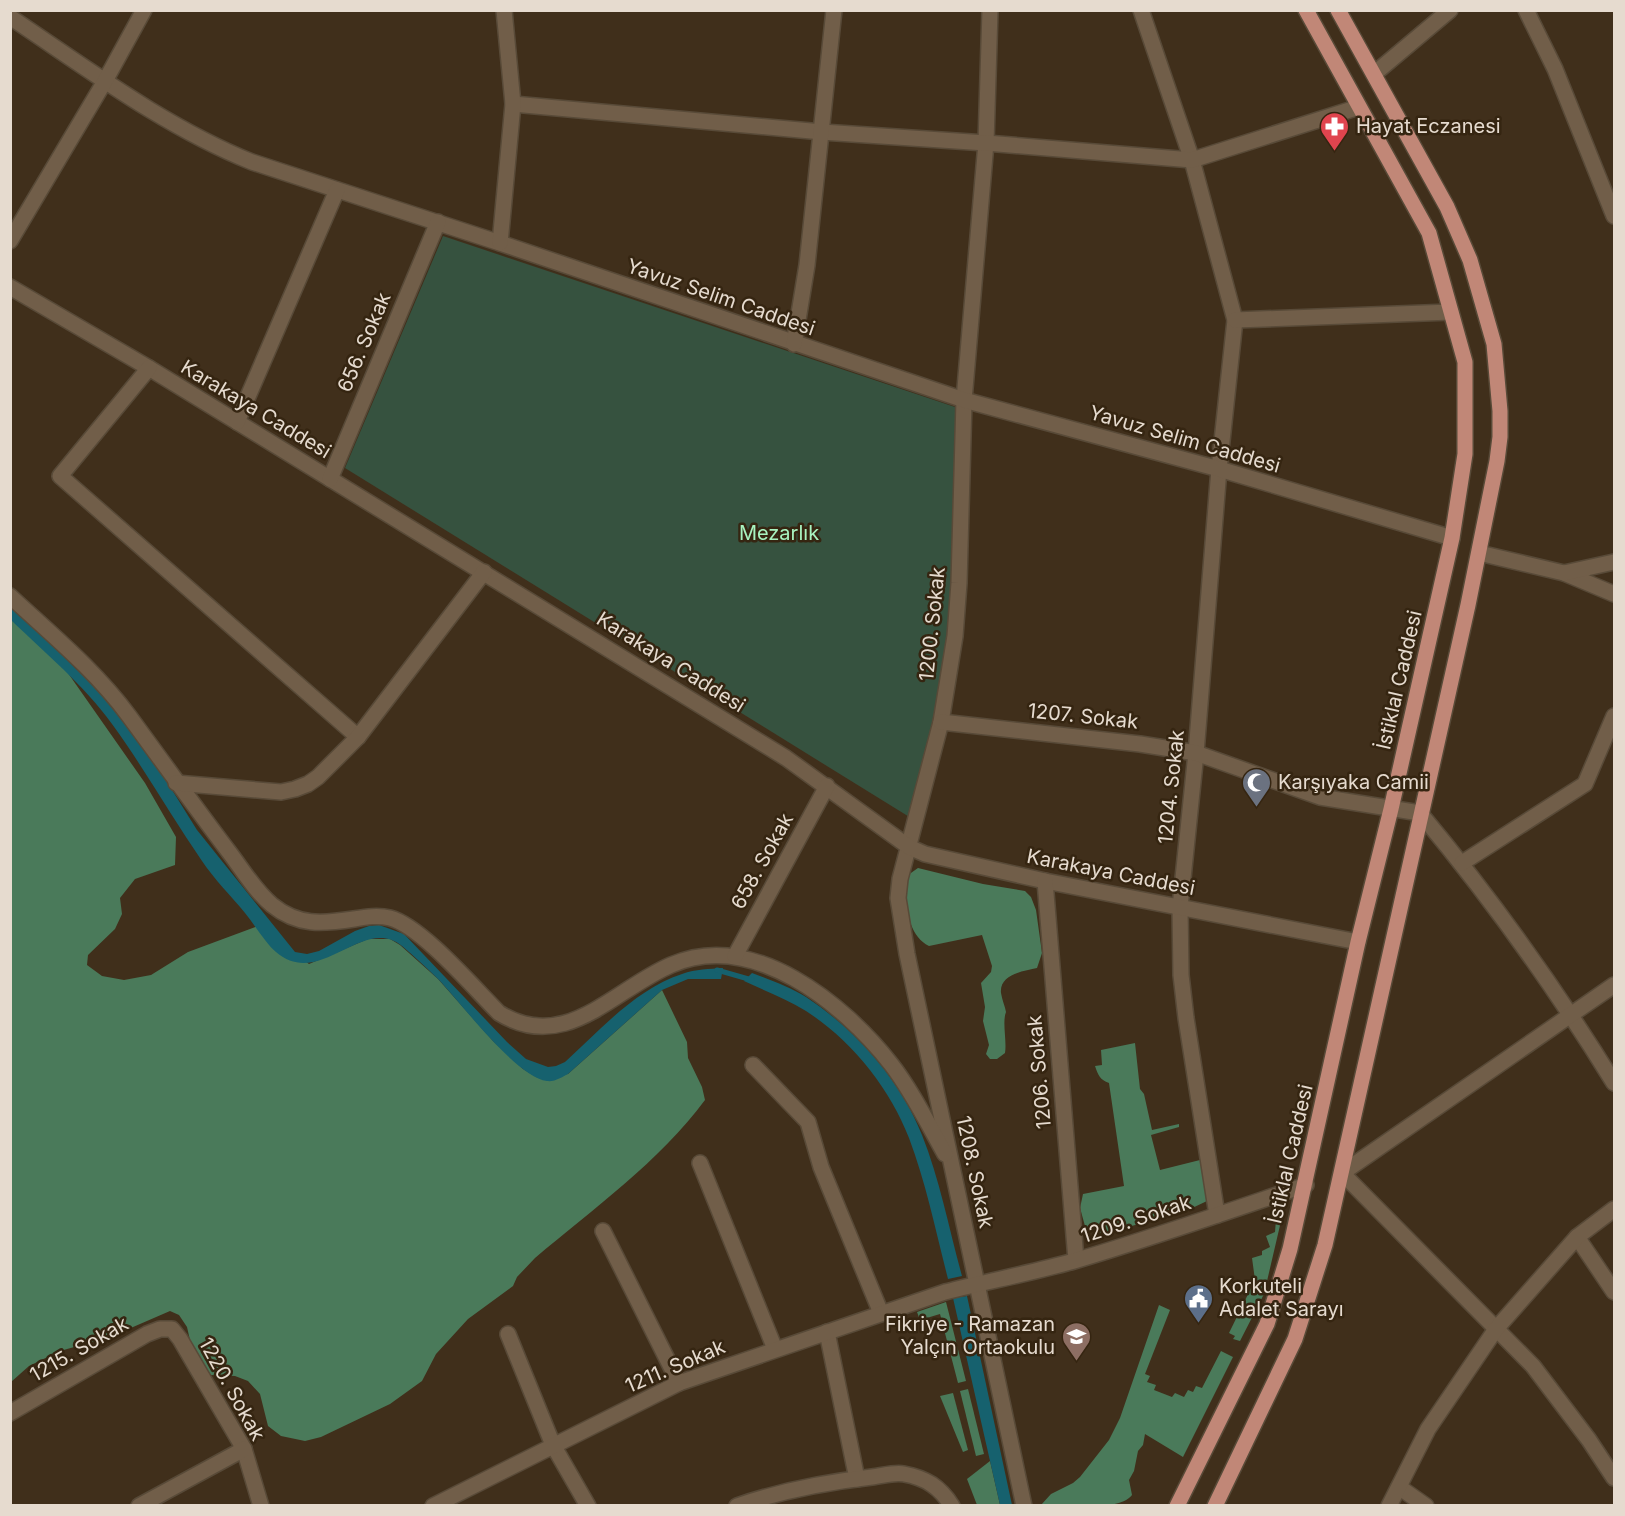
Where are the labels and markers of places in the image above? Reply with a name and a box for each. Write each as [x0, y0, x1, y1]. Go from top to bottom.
pharmacy icon: Hayat Eczanesi [1319, 110, 1351, 152]
place label: Hayat Eczanesi [1356, 114, 1501, 138]
mosque icon: Karşıyaka Camii [1241, 766, 1273, 808]
place label: Karşıyaka Camii [1278, 770, 1429, 794]
place label: Korkuteli Adalet Sarayı [1219, 1274, 1344, 1321]
public building icon: Korkuteli Adalet Sarayı [1182, 1282, 1214, 1324]
place label: Fikriye - Ramazan Yalçın Ortaokulu [885, 1312, 1055, 1359]
school or university icon: Fikriye - Ramazan Yalçın Ortaokulu [1060, 1320, 1092, 1362]

